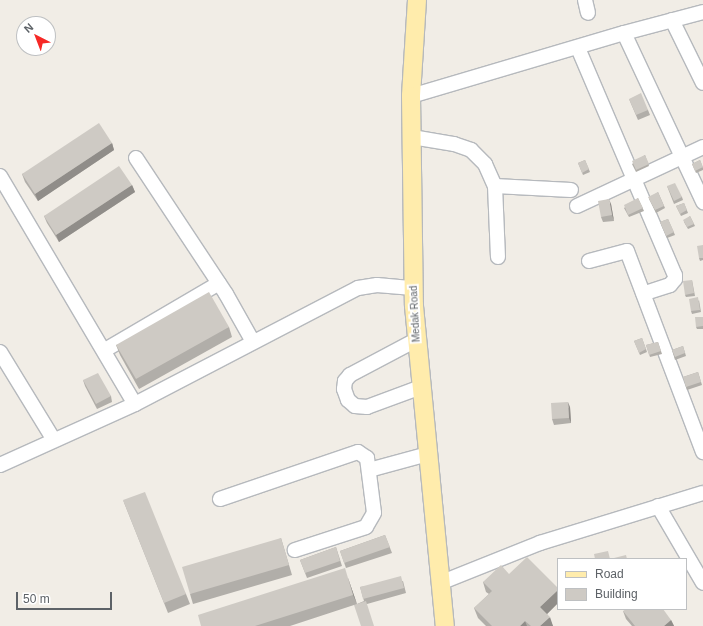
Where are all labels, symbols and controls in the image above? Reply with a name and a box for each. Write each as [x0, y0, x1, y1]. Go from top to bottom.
north arrow [16, 16, 56, 56]
text: N [22, 21, 36, 35]
street label: Medak Road [408, 285, 422, 343]
legend [557, 558, 687, 610]
text: Road [595, 567, 624, 581]
scale bar [18, 584, 114, 610]
text: Building [595, 587, 638, 601]
text: 50 m [23, 592, 50, 606]

